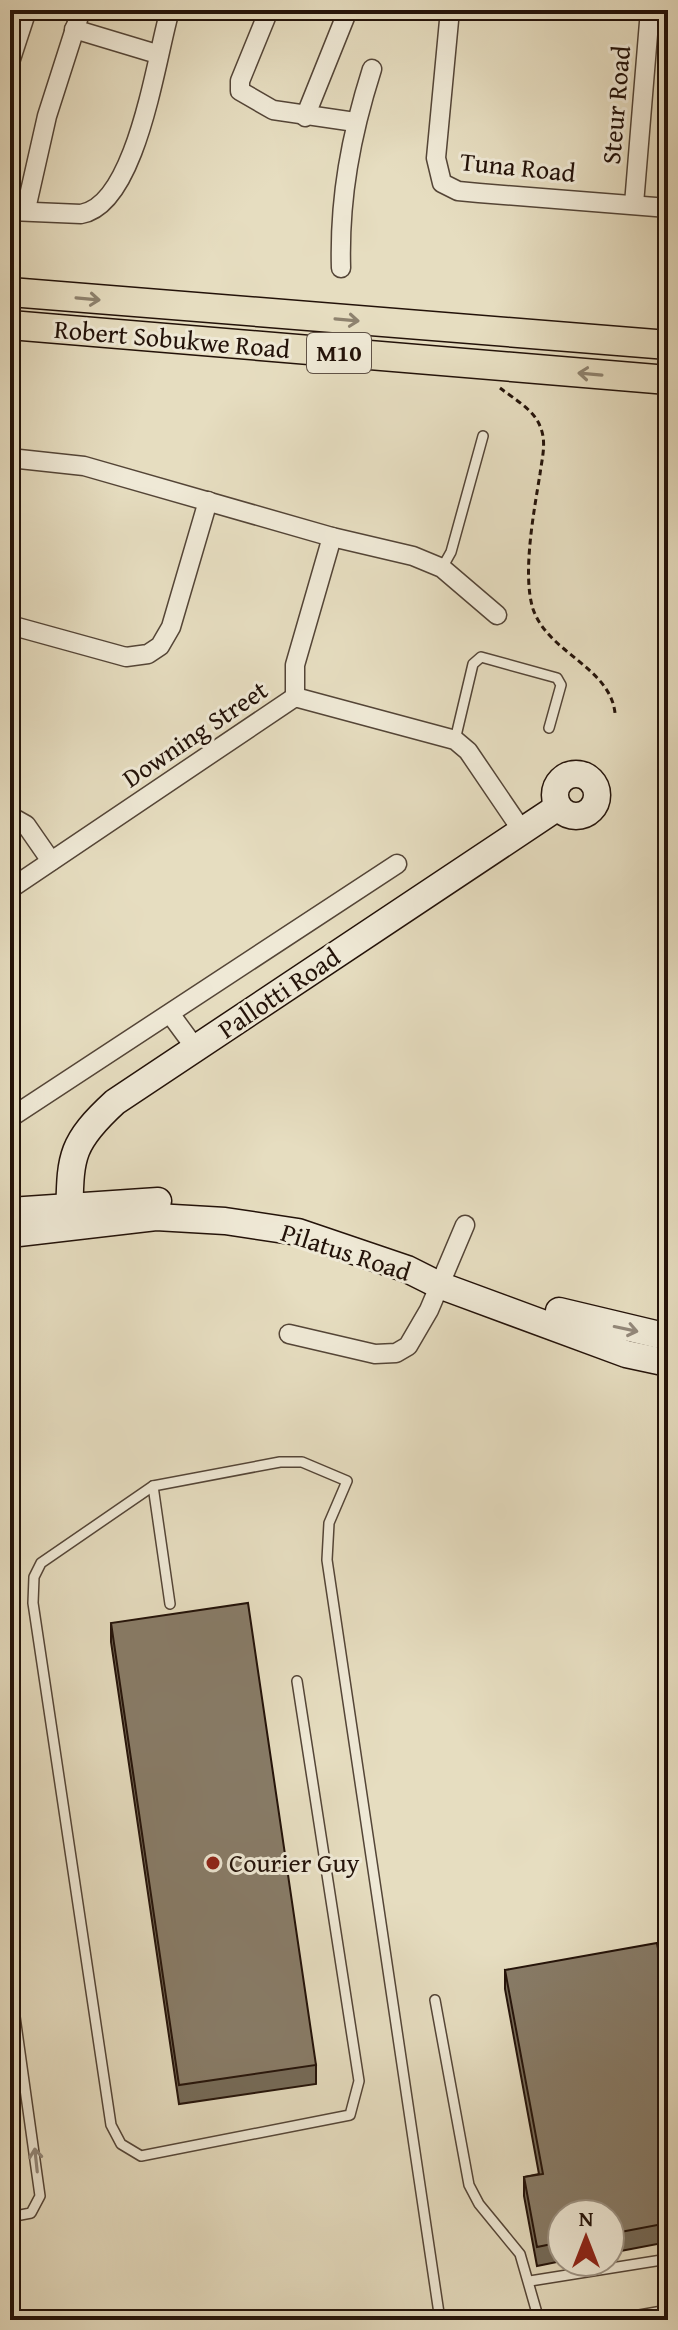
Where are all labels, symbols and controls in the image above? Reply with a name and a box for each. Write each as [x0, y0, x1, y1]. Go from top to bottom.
street label: Steur Road [591, 44, 640, 166]
street label: Tuna Road [459, 141, 578, 192]
one-way arrow [74, 291, 101, 306]
street label: Robert Sobukwe Road [53, 309, 292, 368]
one-way arrow [333, 312, 360, 327]
road number: M10 [307, 333, 371, 373]
one-way arrow [577, 366, 604, 381]
street label: Downing Street [114, 670, 275, 797]
street label: Pallotti Road [210, 937, 348, 1048]
street label: Pilatus Road [276, 1212, 416, 1291]
one-way arrow [613, 1322, 638, 1337]
place label: Courier Guy [229, 1843, 360, 1882]
marker: Courier Guy [204, 1854, 222, 1872]
one-way arrow [28, 2147, 43, 2174]
north arrow [546, 2198, 626, 2278]
text: N [579, 2202, 594, 2234]

